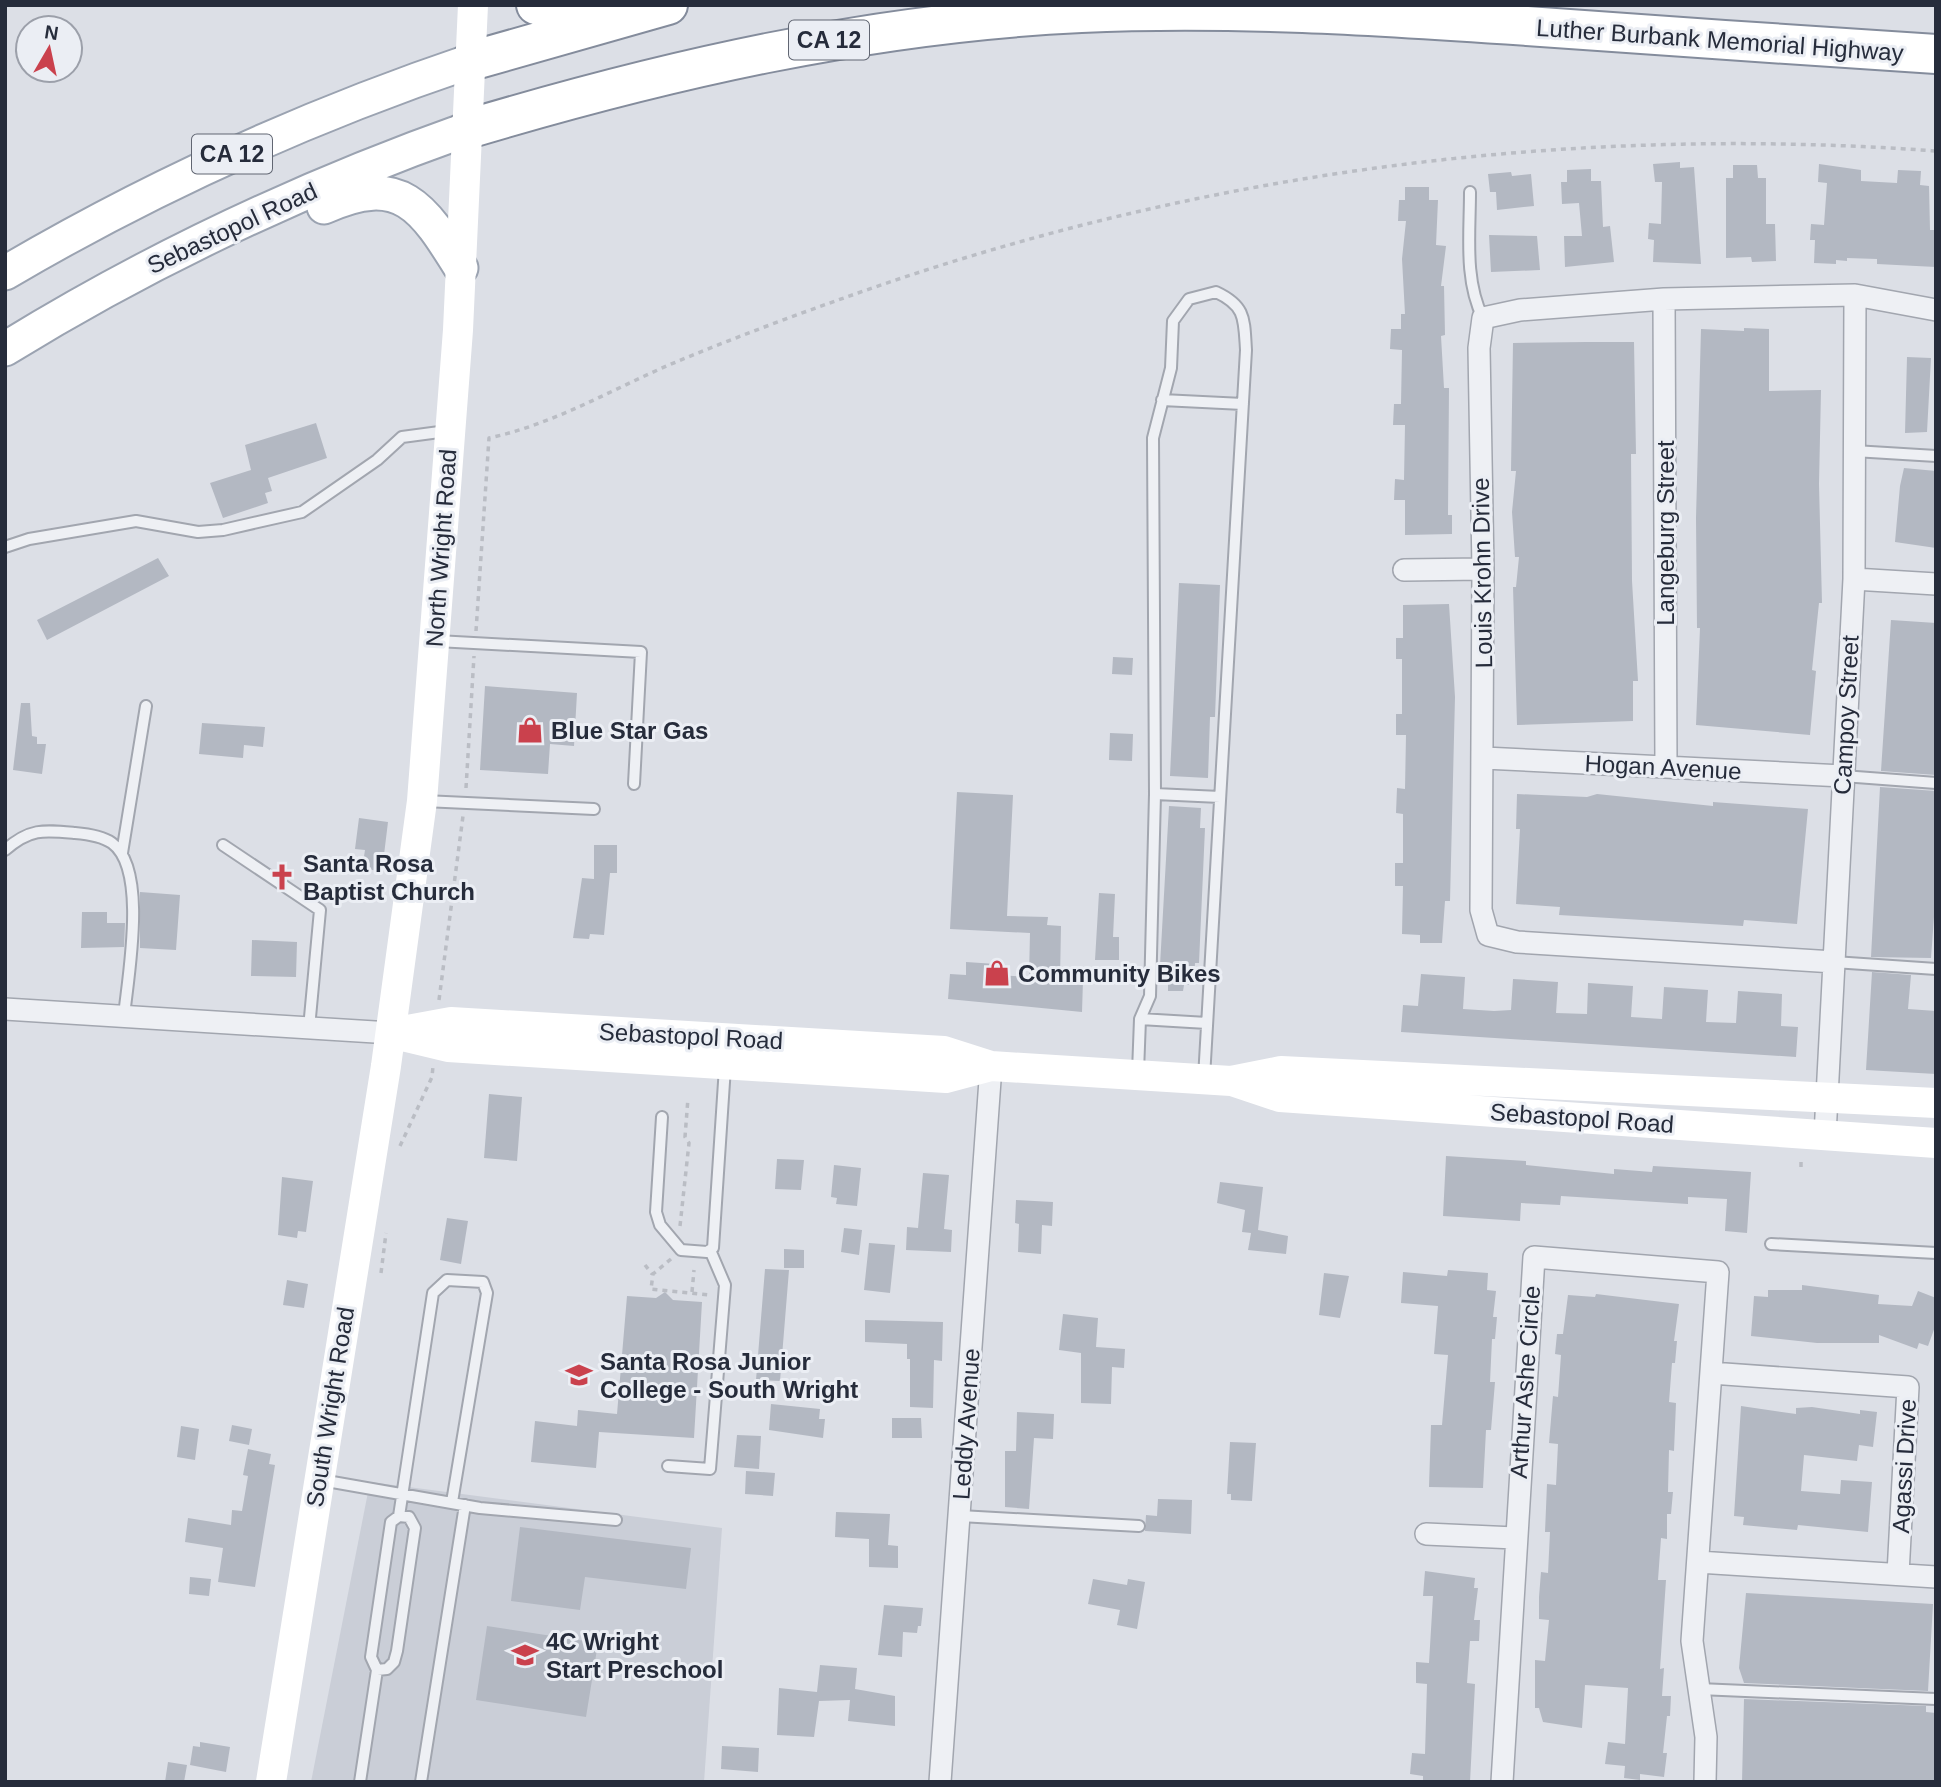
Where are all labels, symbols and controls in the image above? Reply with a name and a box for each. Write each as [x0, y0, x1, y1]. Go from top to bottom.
north arrow [14, 14, 84, 84]
street label: Luther Burbank Memorial Highway [1535, 14, 1905, 66]
road number: CA 12 [789, 20, 869, 60]
text: N [43, 21, 60, 44]
road number: CA 12 [192, 134, 272, 174]
street label: Sebastopol Road [143, 177, 321, 279]
street label: Langeburg Street [1652, 440, 1679, 626]
street label: North Wright Road [421, 448, 461, 648]
street label: Louis Krohn Drive [1467, 477, 1497, 669]
street label: Campoy Street [1828, 634, 1864, 796]
shop icon: Blue Star Gas [515, 715, 545, 745]
place label: Blue Star Gas [551, 717, 708, 744]
street label: Hogan Avenue [1584, 749, 1742, 785]
place label: Santa Rosa Baptist Church [303, 850, 475, 905]
church icon: Santa Rosa Baptist Church [267, 862, 297, 892]
shop icon: Community Bikes [982, 958, 1012, 988]
place label: Community Bikes [1018, 960, 1221, 987]
street label: Sebastopol Road [598, 1018, 784, 1054]
street label: Sebastopol Road [1489, 1098, 1675, 1138]
street label: Arthur Ashe Circle [1505, 1285, 1545, 1479]
street label: South Wright Road [301, 1305, 359, 1509]
street label: Leddy Avenue [947, 1347, 985, 1501]
place label: Santa Rosa Junior College - South Wright [600, 1348, 858, 1403]
school or university icon: Santa Rosa Junior College - South Wright [564, 1360, 594, 1390]
street label: Agassi Drive [1887, 1398, 1921, 1534]
place label: 4C Wright Start Preschool [546, 1628, 723, 1683]
school or university icon: 4C Wright Start Preschool [510, 1640, 540, 1670]

